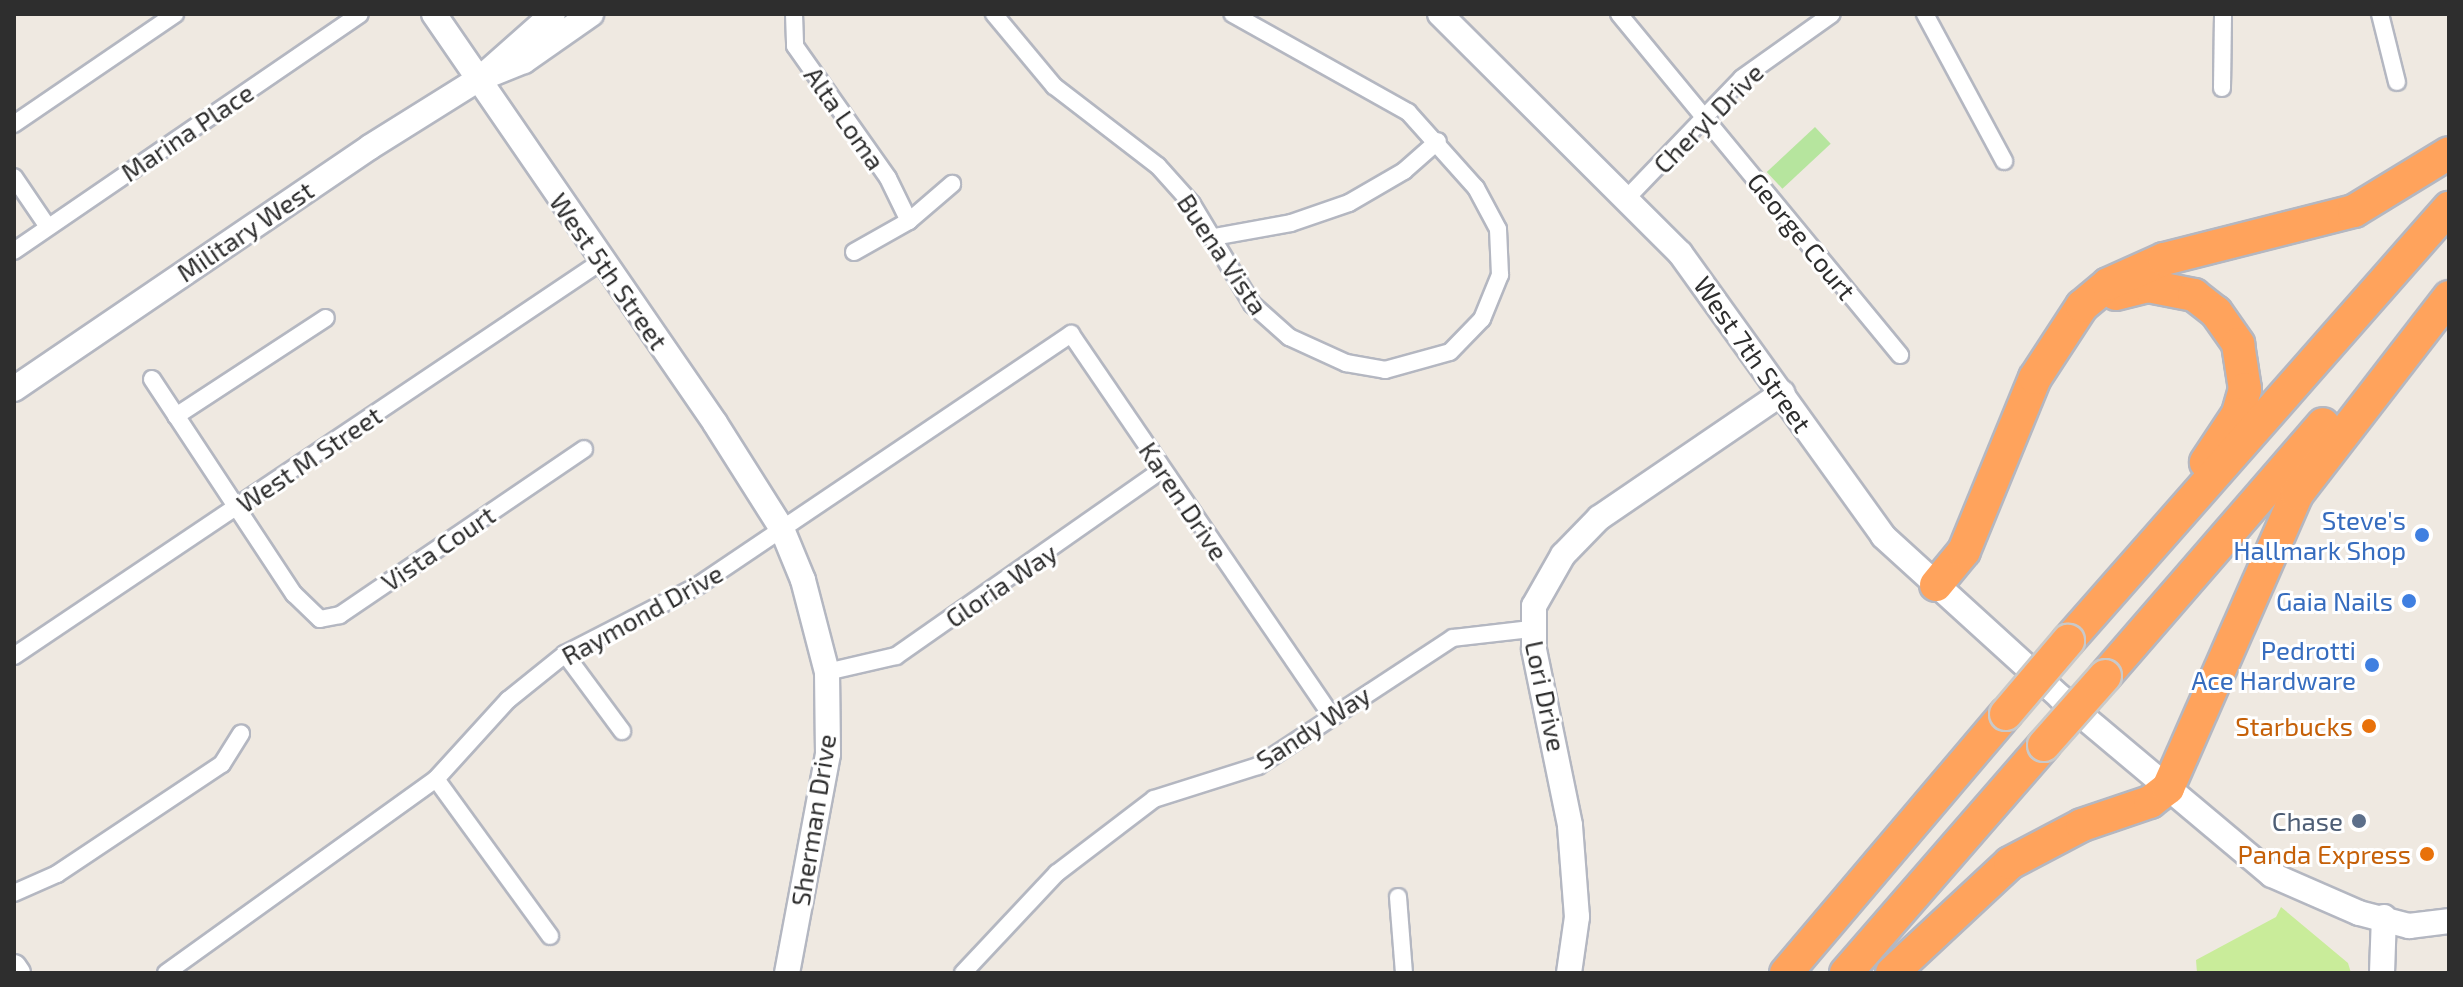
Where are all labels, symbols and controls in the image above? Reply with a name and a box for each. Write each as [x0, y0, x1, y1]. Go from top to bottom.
street label: Cheryl Drive [1646, 56, 1770, 180]
street label: Alta Loma [798, 60, 892, 176]
street label: Marina Place [115, 76, 259, 188]
street label: George Court [1741, 166, 1863, 306]
street label: Military West [170, 174, 320, 288]
street label: West 5th Street [543, 187, 675, 355]
street label: Buena Vista [1171, 187, 1275, 321]
street label: West 7th Street [1688, 270, 1818, 438]
street label: West M Street [231, 399, 387, 519]
street label: Karen Drive [1133, 436, 1235, 566]
street label: Vista Court [375, 499, 501, 597]
place label: Steve's Hallmark Shop [2233, 504, 2406, 566]
marker: Steve's Hallmark Shop [2413, 526, 2431, 544]
street label: Gloria Way [939, 536, 1063, 634]
street label: Raymond Drive [556, 557, 728, 671]
place label: Gaia Nails [2276, 585, 2393, 617]
marker: Gaia Nails [2400, 592, 2418, 610]
place label: Pedrotti Ace Hardware [2191, 634, 2356, 696]
street label: Lori Drive [1519, 638, 1573, 754]
marker: Pedrotti Ace Hardware [2363, 656, 2381, 674]
street label: Sandy Way [1250, 678, 1376, 776]
place label: Starbucks [2235, 710, 2353, 742]
marker: Starbucks [2360, 717, 2378, 735]
street label: Sherman Drive [784, 732, 842, 908]
place label: Chase [2272, 805, 2343, 837]
marker: Chase [2350, 812, 2368, 830]
place label: Panda Express [2238, 838, 2411, 870]
marker: Panda Express [2418, 845, 2436, 863]

